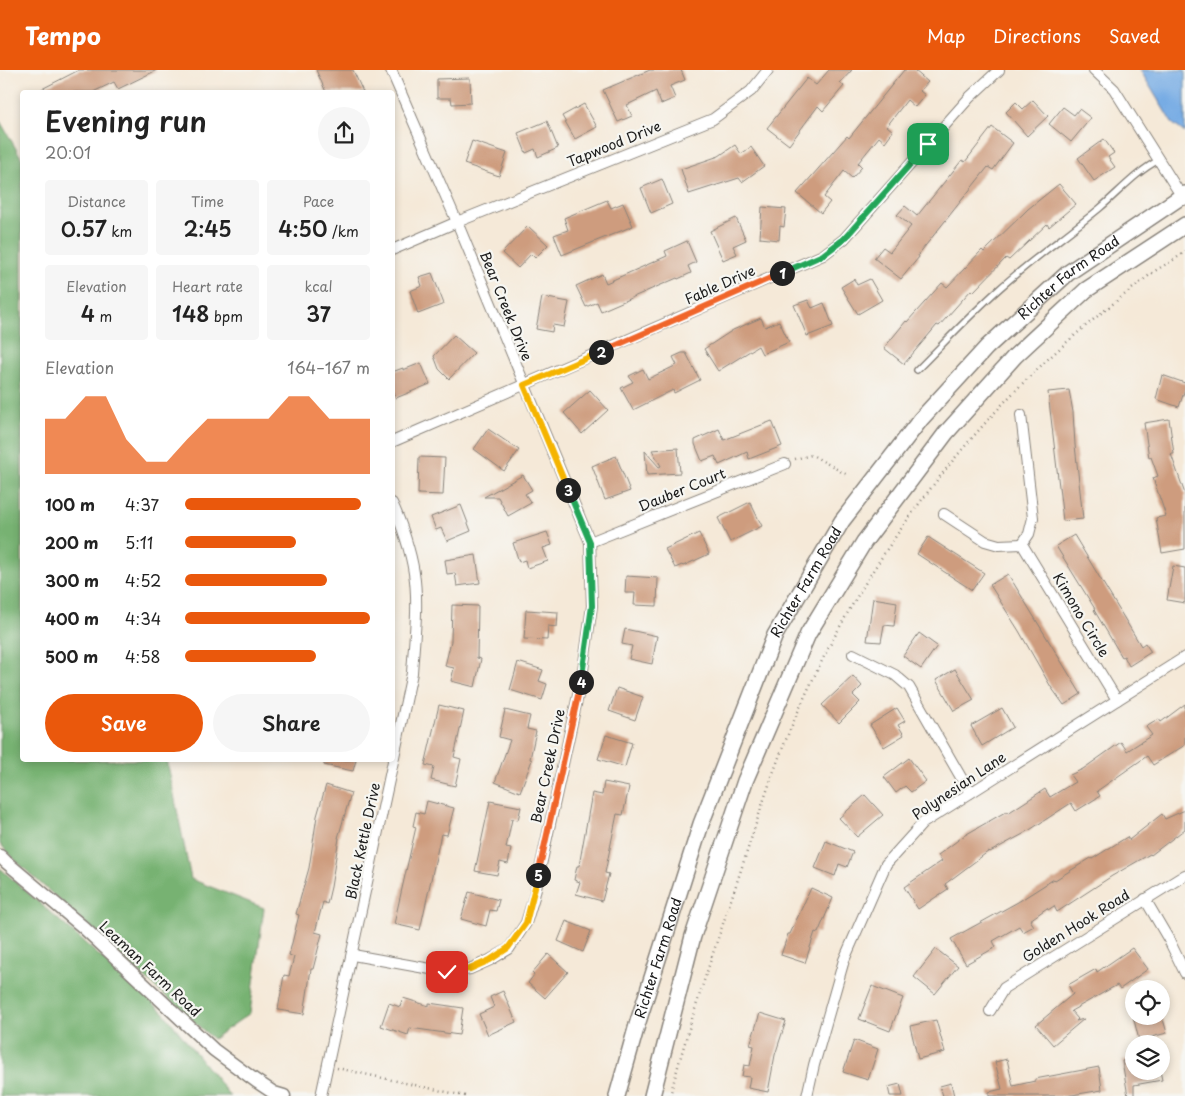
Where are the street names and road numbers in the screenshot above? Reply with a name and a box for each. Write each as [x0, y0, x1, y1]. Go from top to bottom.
street label: Tapwood Drive [564, 115, 664, 172]
street label: Richter Farm Road [1013, 230, 1124, 324]
street label: Bear Creek Drive [475, 248, 538, 364]
street label: Fable Drive [681, 260, 758, 309]
street label: Dauber Court [635, 462, 729, 517]
street label: Richter Farm Road [765, 522, 846, 641]
street label: Kimono Circle [1048, 569, 1115, 661]
street label: Bear Creek Drive [525, 707, 570, 825]
street label: Polynesian Lane [907, 746, 1010, 825]
street label: Black Kettle Drive [340, 781, 385, 901]
street label: Golden Hook Road [1018, 884, 1134, 967]
street label: Richter Farm Road [629, 895, 687, 1021]
street label: Leaman Farm Road [95, 916, 206, 1021]

